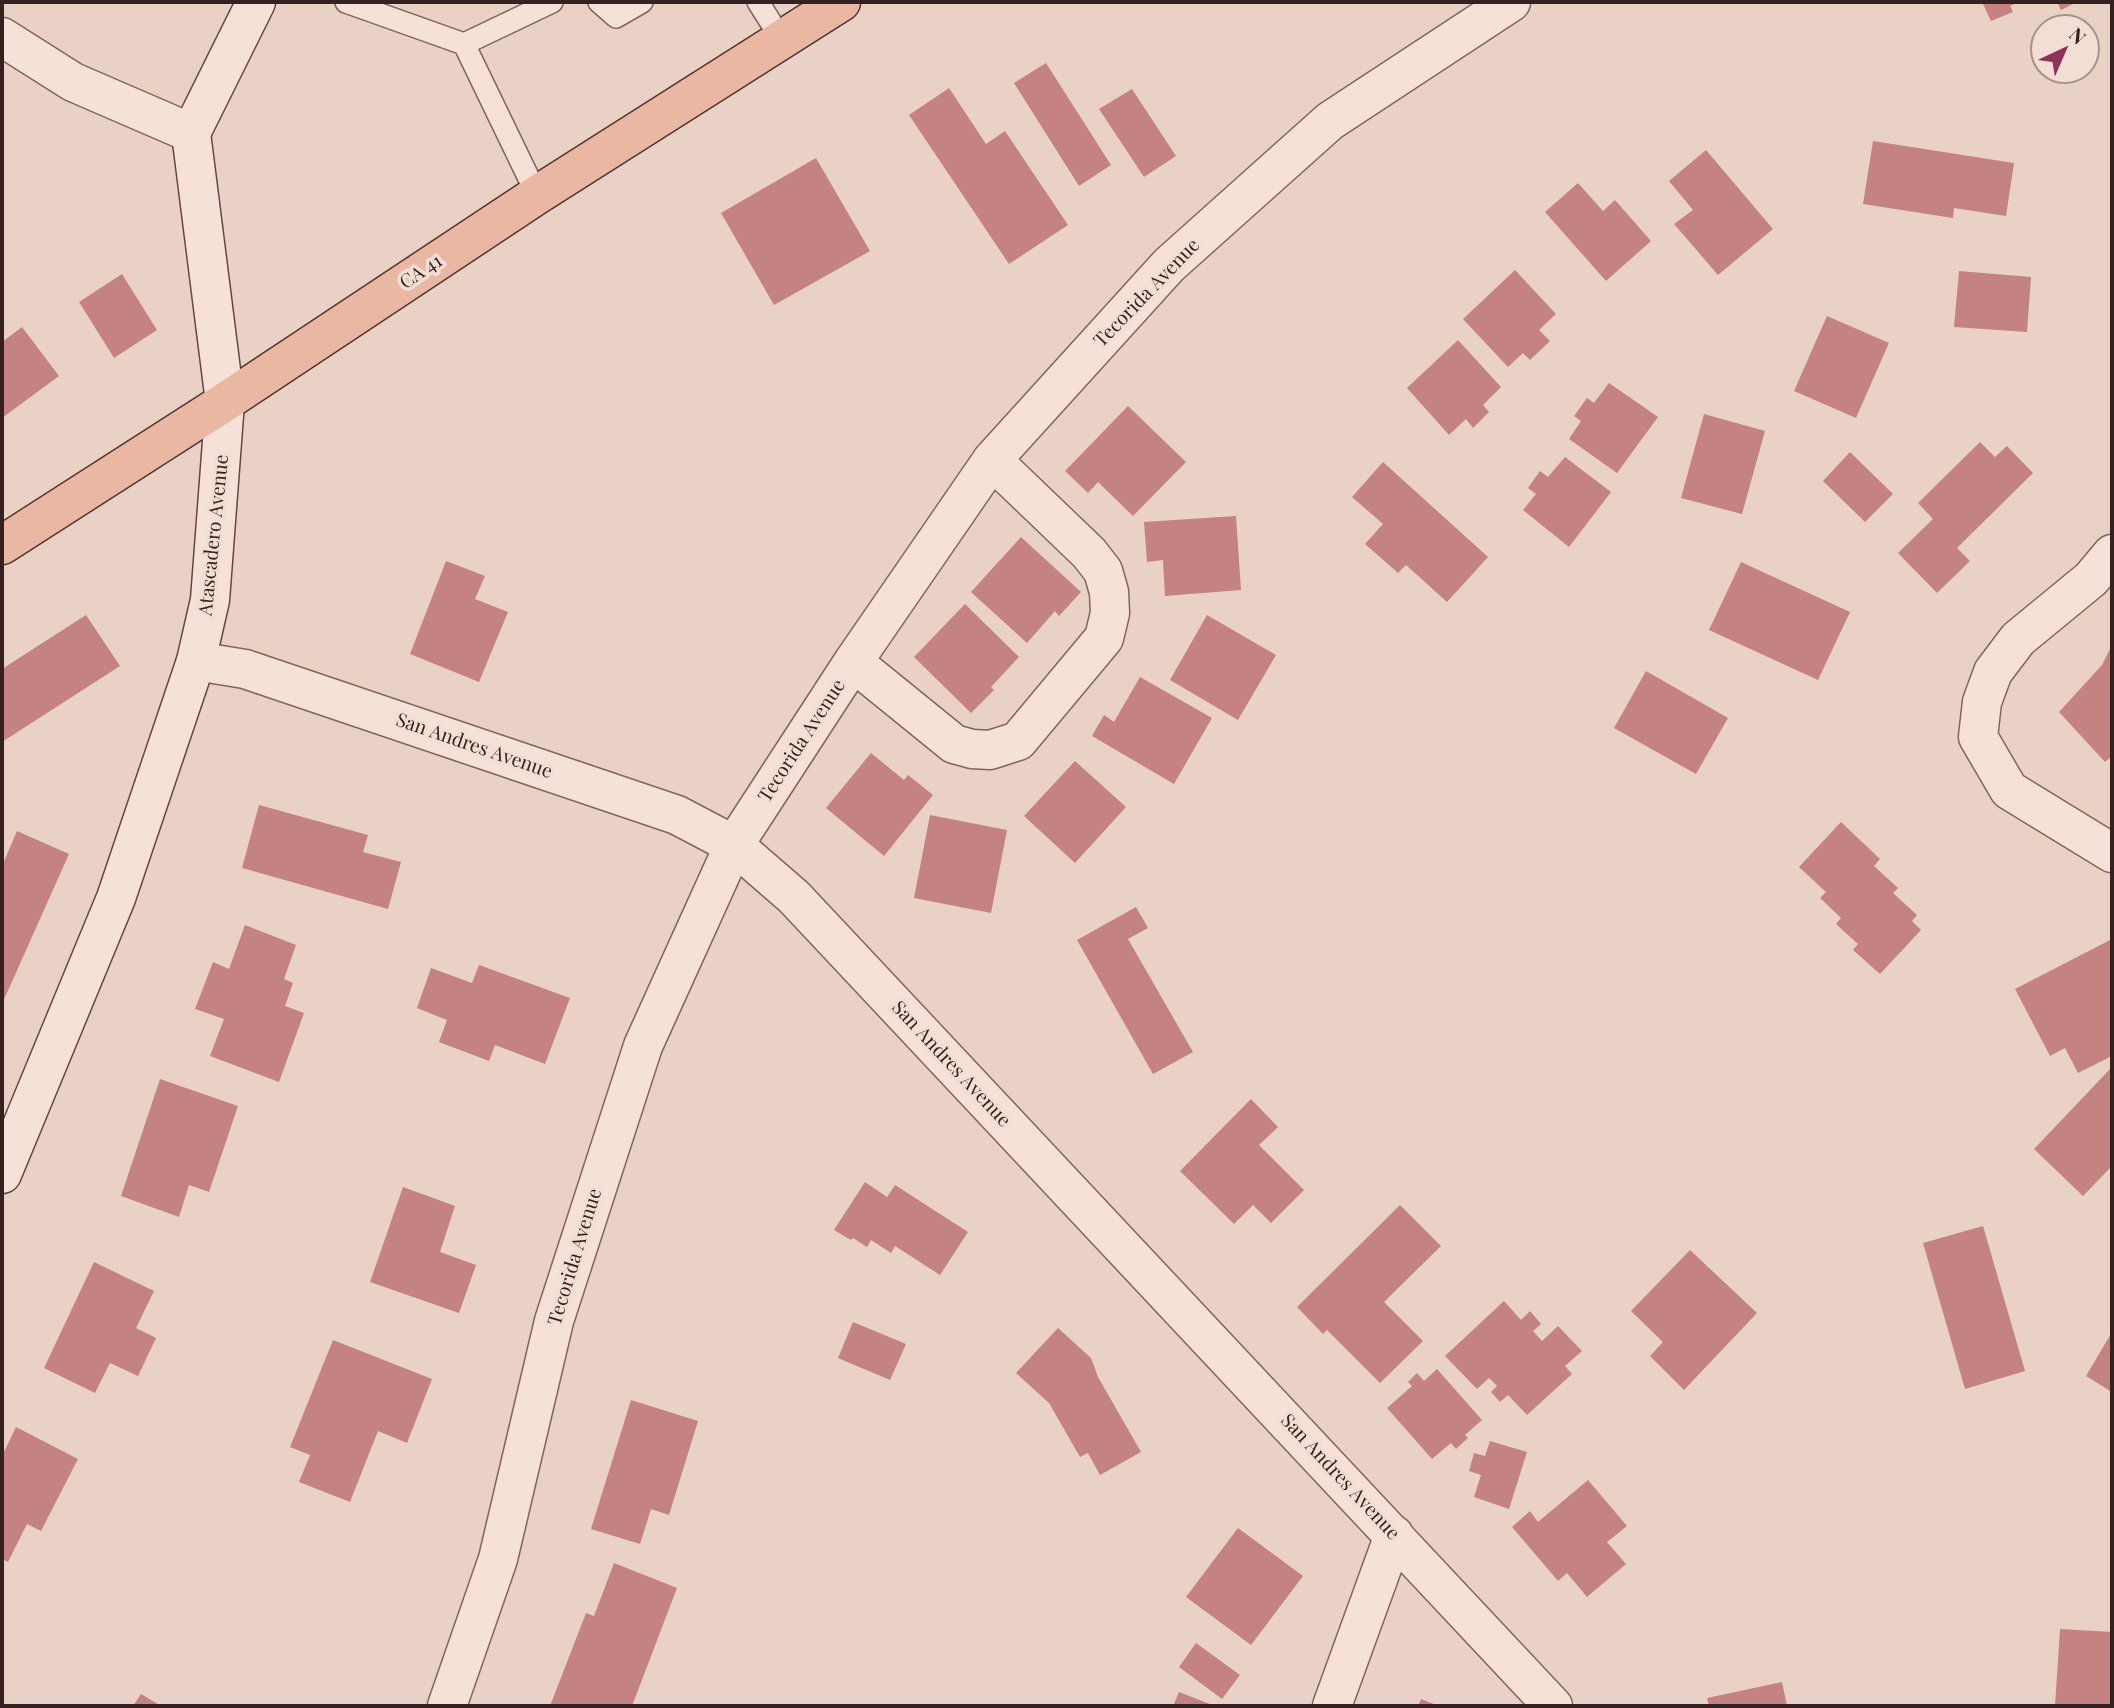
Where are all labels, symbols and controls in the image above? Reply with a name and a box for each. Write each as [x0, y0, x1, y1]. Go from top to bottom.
north arrow [2030, 14, 2100, 84]
text: N [2064, 21, 2092, 49]
street label: Tecorida Avenue [1089, 234, 1205, 352]
street label: CA 41 [395, 250, 447, 294]
street label: Atascadero Avenue [194, 453, 234, 617]
street label: Tecorida Avenue [754, 675, 850, 807]
street label: San Andres Avenue [393, 709, 555, 783]
street label: San Andres Avenue [887, 996, 1015, 1132]
street label: Tecorida Avenue [543, 1186, 607, 1328]
street label: San Andres Avenue [1276, 1409, 1404, 1545]

